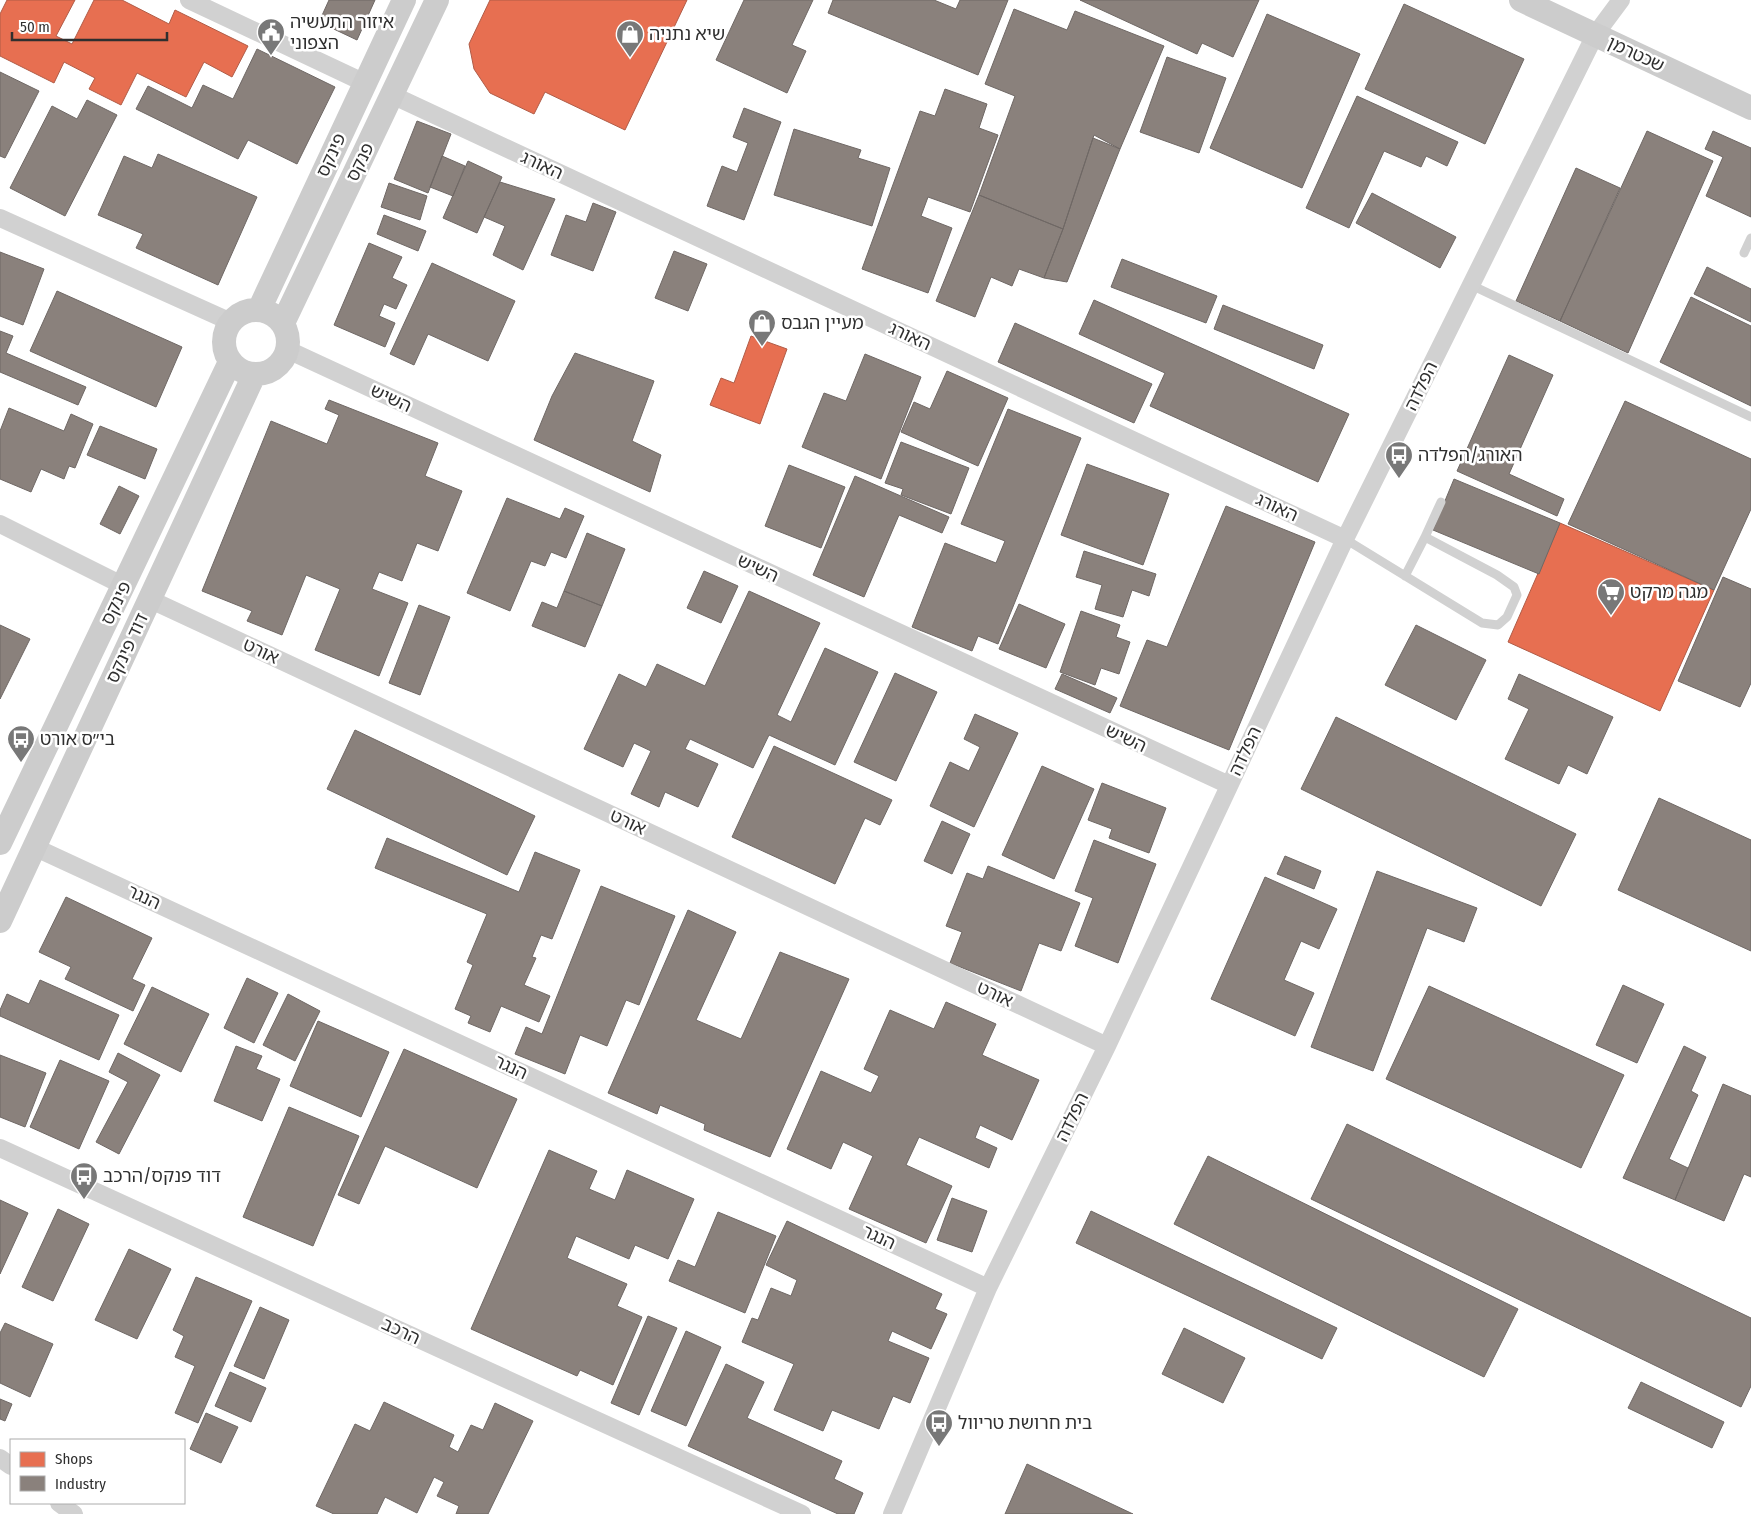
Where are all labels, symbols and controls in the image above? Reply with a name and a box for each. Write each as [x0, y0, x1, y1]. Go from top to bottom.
scale bar [12, 10, 168, 42]
place label: איזור התעשיה הצפוני [290, 11, 394, 54]
public building icon: איזור התעשיה הצפוני [256, 17, 286, 56]
text: 50 m [20, 18, 50, 36]
shop icon: שיא נתניה [615, 19, 645, 58]
place label: שיא נתניה [649, 23, 725, 45]
street label: שכטרמן [1604, 31, 1668, 77]
street label: פינקס [311, 130, 351, 180]
street label: פנקס [341, 139, 379, 185]
street label: האורג [517, 146, 567, 184]
shop icon: מעיין הגבס [747, 308, 777, 347]
place label: מעיין הגבס [781, 312, 864, 334]
street label: האורג [885, 317, 935, 355]
street label: הפלדה [1400, 358, 1442, 414]
street label: השיש [367, 379, 415, 417]
bus stop icon: האורג/הפלדה [1384, 440, 1414, 479]
place label: האורג/הפלדה [1418, 444, 1523, 466]
street label: האורג [1252, 488, 1302, 526]
street label: השיש [734, 549, 782, 587]
supermarket icon: מגה מרקט [1596, 577, 1626, 616]
street label: פינקס [96, 578, 136, 628]
place label: מגה מרקט [1630, 581, 1708, 603]
street label: דוד פינקס [101, 609, 153, 687]
street label: אורט [240, 633, 282, 669]
street label: השיש [1102, 719, 1150, 757]
street label: הפלדה [1224, 723, 1266, 779]
bus stop icon: בי״ס אורט [6, 724, 36, 763]
place label: בי״ס אורט [40, 728, 115, 750]
street label: אורט [607, 804, 649, 840]
street label: הנגר [124, 880, 164, 914]
street label: אורט [974, 976, 1016, 1012]
street label: הנגר [491, 1050, 531, 1084]
street label: הפלדה [1051, 1089, 1093, 1145]
bus stop icon: דוד פנקס/הרכב [69, 1161, 99, 1200]
place label: דוד פנקס/הרכב [103, 1165, 221, 1187]
street label: הנגר [859, 1220, 899, 1254]
street label: הרכב [378, 1313, 424, 1349]
bus stop icon: בית חרושת טריוול [924, 1408, 954, 1447]
place label: בית חרושת טריוול [958, 1412, 1092, 1434]
legend [10, 1439, 185, 1504]
text: Shops [55, 1450, 93, 1468]
text: Industry [55, 1475, 106, 1493]

